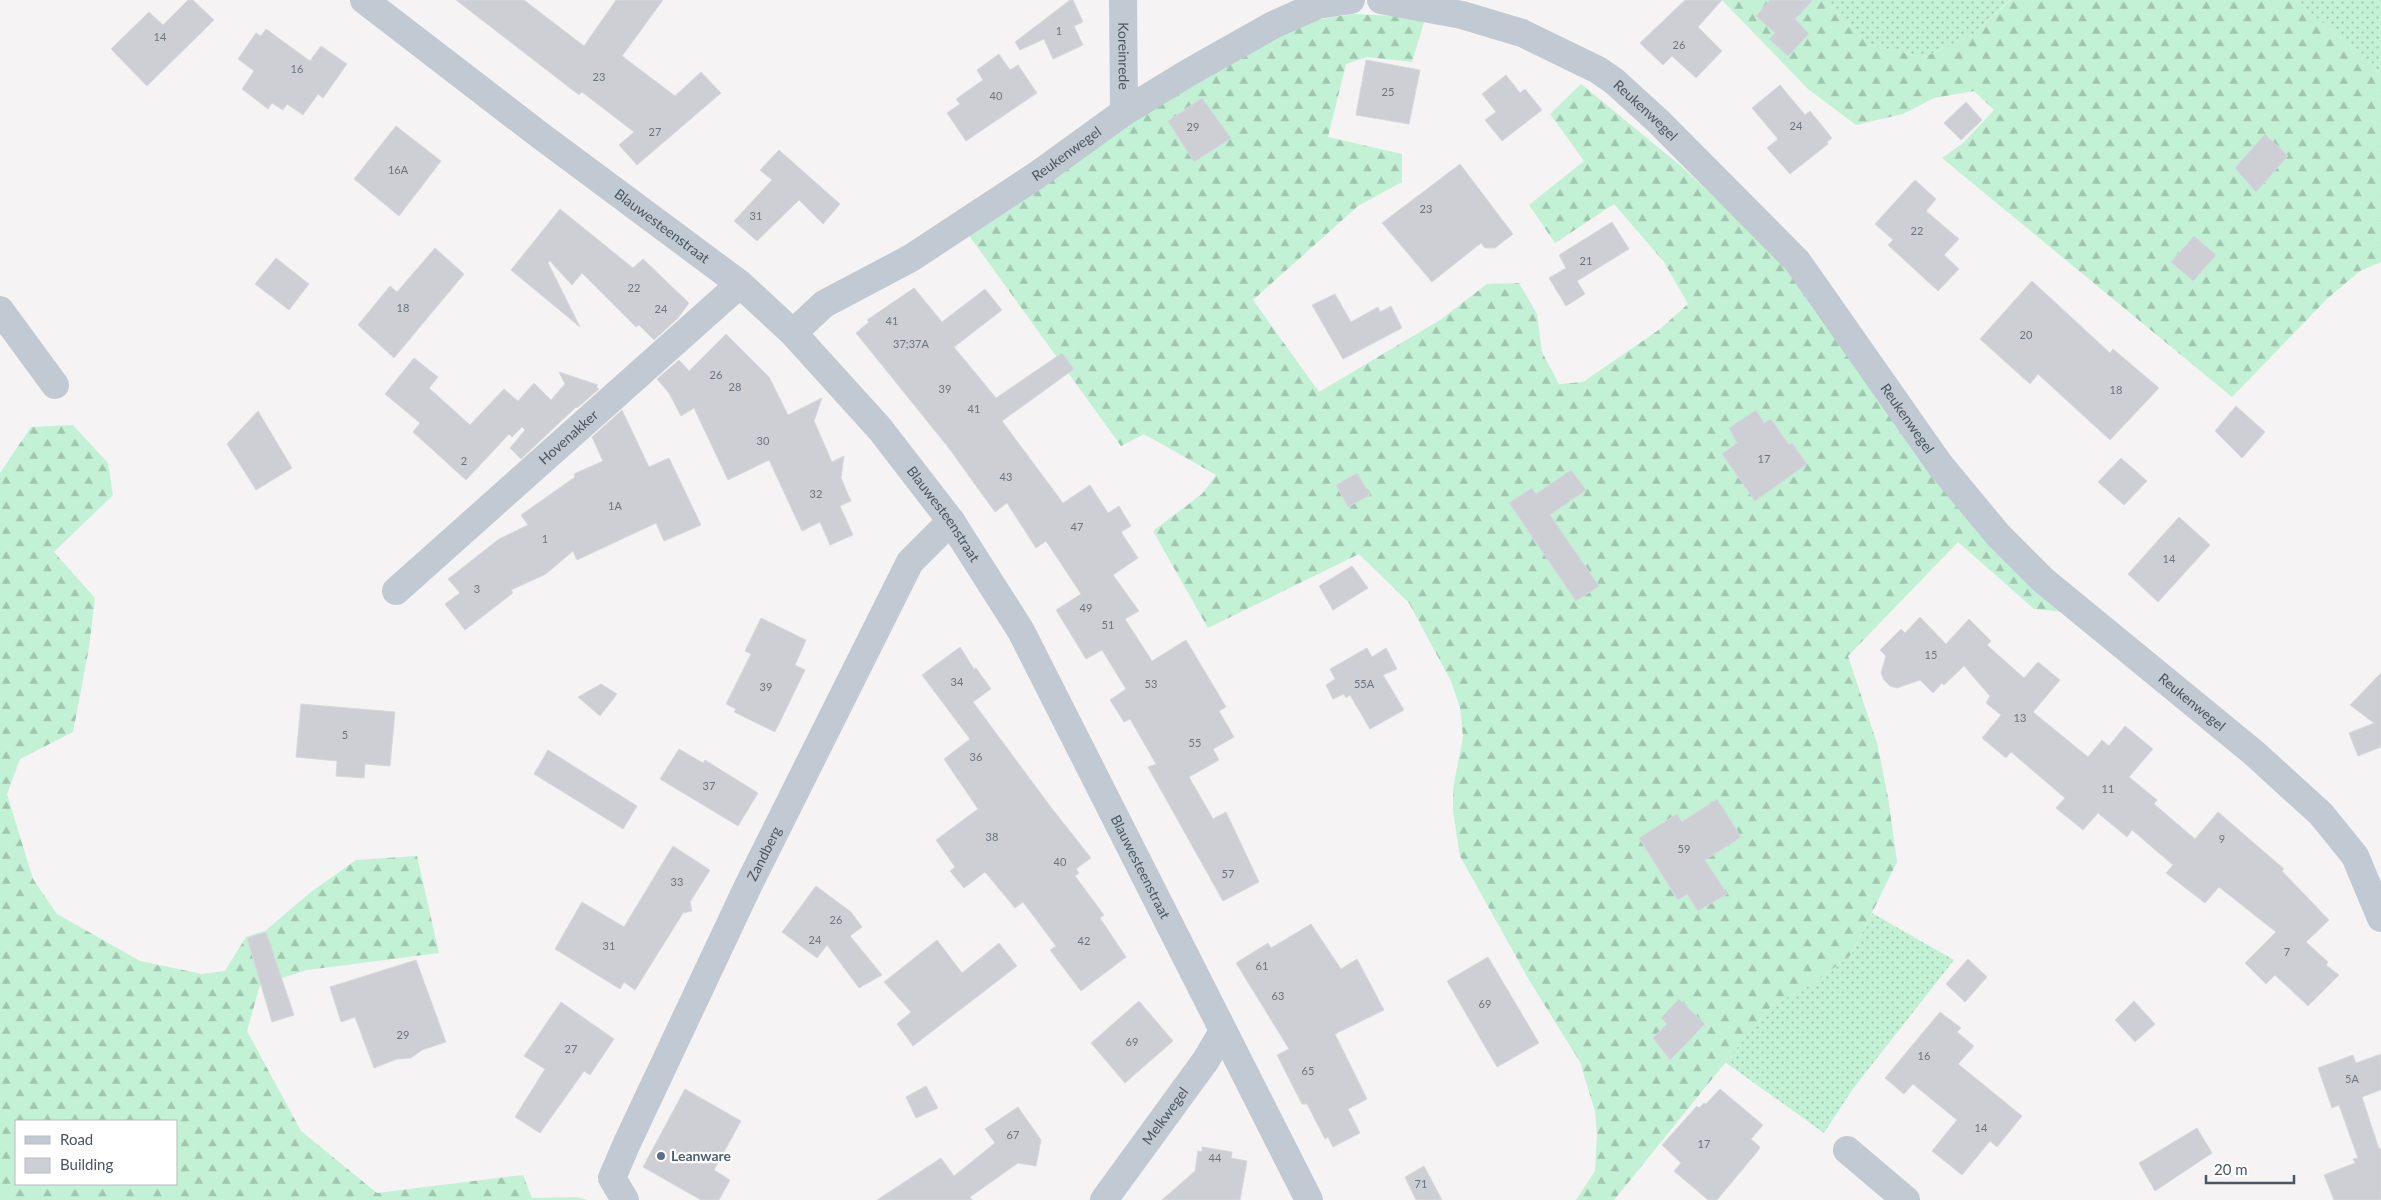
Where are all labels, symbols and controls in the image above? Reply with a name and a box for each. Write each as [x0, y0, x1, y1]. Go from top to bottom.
street label: Koreinrede [1115, 22, 1133, 90]
house number: 1 [1056, 24, 1062, 37]
house number: 14 [154, 30, 167, 43]
house number: 26 [1673, 38, 1685, 51]
house number: 16 [291, 62, 303, 75]
house number: 23 [593, 70, 605, 83]
street label: Reukenwegel [1610, 76, 1682, 144]
house number: 25 [1382, 85, 1394, 98]
house number: 40 [990, 89, 1003, 102]
house number: 24 [1790, 119, 1803, 132]
house number: 29 [1187, 120, 1199, 133]
street label: Reukenwegel [1028, 122, 1104, 184]
house number: 27 [649, 125, 661, 138]
house number: 16A [388, 163, 409, 176]
street label: Blauwesteenstraat [612, 185, 713, 266]
house number: 23 [1420, 202, 1432, 215]
house number: 31 [750, 209, 762, 222]
house number: 22 [1911, 224, 1923, 237]
house number: 21 [1580, 254, 1592, 267]
house number: 22 [628, 281, 640, 294]
house number: 18 [397, 301, 409, 314]
house number: 24 [655, 302, 668, 315]
house number: 41 [886, 314, 898, 327]
house number: 20 [2020, 328, 2033, 341]
house number: 37;37A [893, 337, 929, 350]
house number: 26 [710, 368, 722, 381]
house number: 28 [729, 380, 741, 393]
street label: Reukenwegel [1877, 380, 1938, 456]
house number: 39 [939, 382, 951, 395]
house number: 18 [2110, 383, 2122, 396]
house number: 41 [968, 402, 980, 415]
street label: Hovenakker [535, 406, 601, 468]
house number: 30 [757, 434, 770, 447]
house number: 17 [1758, 452, 1770, 465]
house number: 2 [461, 454, 467, 467]
street label: Blauwesteenstraat [904, 462, 984, 565]
house number: 43 [1000, 470, 1012, 483]
house number: 32 [810, 487, 822, 500]
house number: 1A [608, 499, 622, 512]
house number: 47 [1071, 520, 1083, 533]
house number: 1 [542, 532, 548, 545]
house number: 14 [2163, 552, 2176, 565]
house number: 3 [474, 582, 480, 595]
house number: 49 [1080, 601, 1092, 614]
house number: 51 [1102, 618, 1114, 631]
house number: 15 [1925, 648, 1937, 661]
street label: Reukenwegel [2155, 669, 2229, 734]
house number: 34 [951, 675, 964, 688]
house number: 53 [1145, 677, 1157, 690]
house number: 55A [1354, 677, 1375, 690]
house number: 39 [760, 680, 772, 693]
house number: 13 [2014, 711, 2026, 724]
house number: 5 [342, 728, 348, 741]
house number: 55 [1189, 736, 1201, 749]
house number: 36 [970, 750, 982, 763]
house number: 37 [703, 779, 715, 792]
house number: 11 [2102, 782, 2114, 795]
street label: Blauwesteenstraat [1108, 812, 1174, 921]
street label: Zandberg [743, 823, 784, 883]
house number: 38 [986, 830, 998, 843]
house number: 9 [2219, 832, 2225, 845]
house number: 59 [1678, 842, 1690, 855]
house number: 40 [1054, 855, 1067, 868]
house number: 57 [1222, 867, 1234, 880]
house number: 33 [671, 875, 683, 888]
house number: 26 [830, 913, 842, 926]
house number: 24 [809, 933, 822, 946]
house number: 42 [1078, 934, 1090, 947]
house number: 31 [603, 939, 615, 952]
house number: 7 [2284, 945, 2290, 958]
house number: 61 [1256, 959, 1268, 972]
house number: 63 [1272, 989, 1284, 1002]
house number: 69 [1479, 997, 1491, 1010]
house number: 29 [397, 1028, 409, 1041]
house number: 69 [1126, 1035, 1138, 1048]
house number: 27 [565, 1042, 577, 1055]
house number: 16 [1918, 1049, 1930, 1062]
house number: 65 [1302, 1064, 1314, 1077]
house number: 5A [2345, 1072, 2359, 1085]
street label: Melkwegel [1138, 1084, 1191, 1148]
legend [15, 1120, 178, 1185]
house number: 14 [1975, 1121, 1988, 1134]
house number: 67 [1007, 1128, 1019, 1141]
text: Road [60, 1130, 93, 1148]
house number: 17 [1698, 1137, 1710, 1150]
place label: Leanware [671, 1147, 732, 1164]
marker: Leanware [655, 1150, 667, 1162]
house number: 44 [1209, 1151, 1222, 1164]
scale bar [2206, 1152, 2294, 1184]
text: Building [60, 1155, 113, 1173]
text: 20 m [2214, 1160, 2248, 1178]
house number: 71 [1415, 1177, 1427, 1190]

